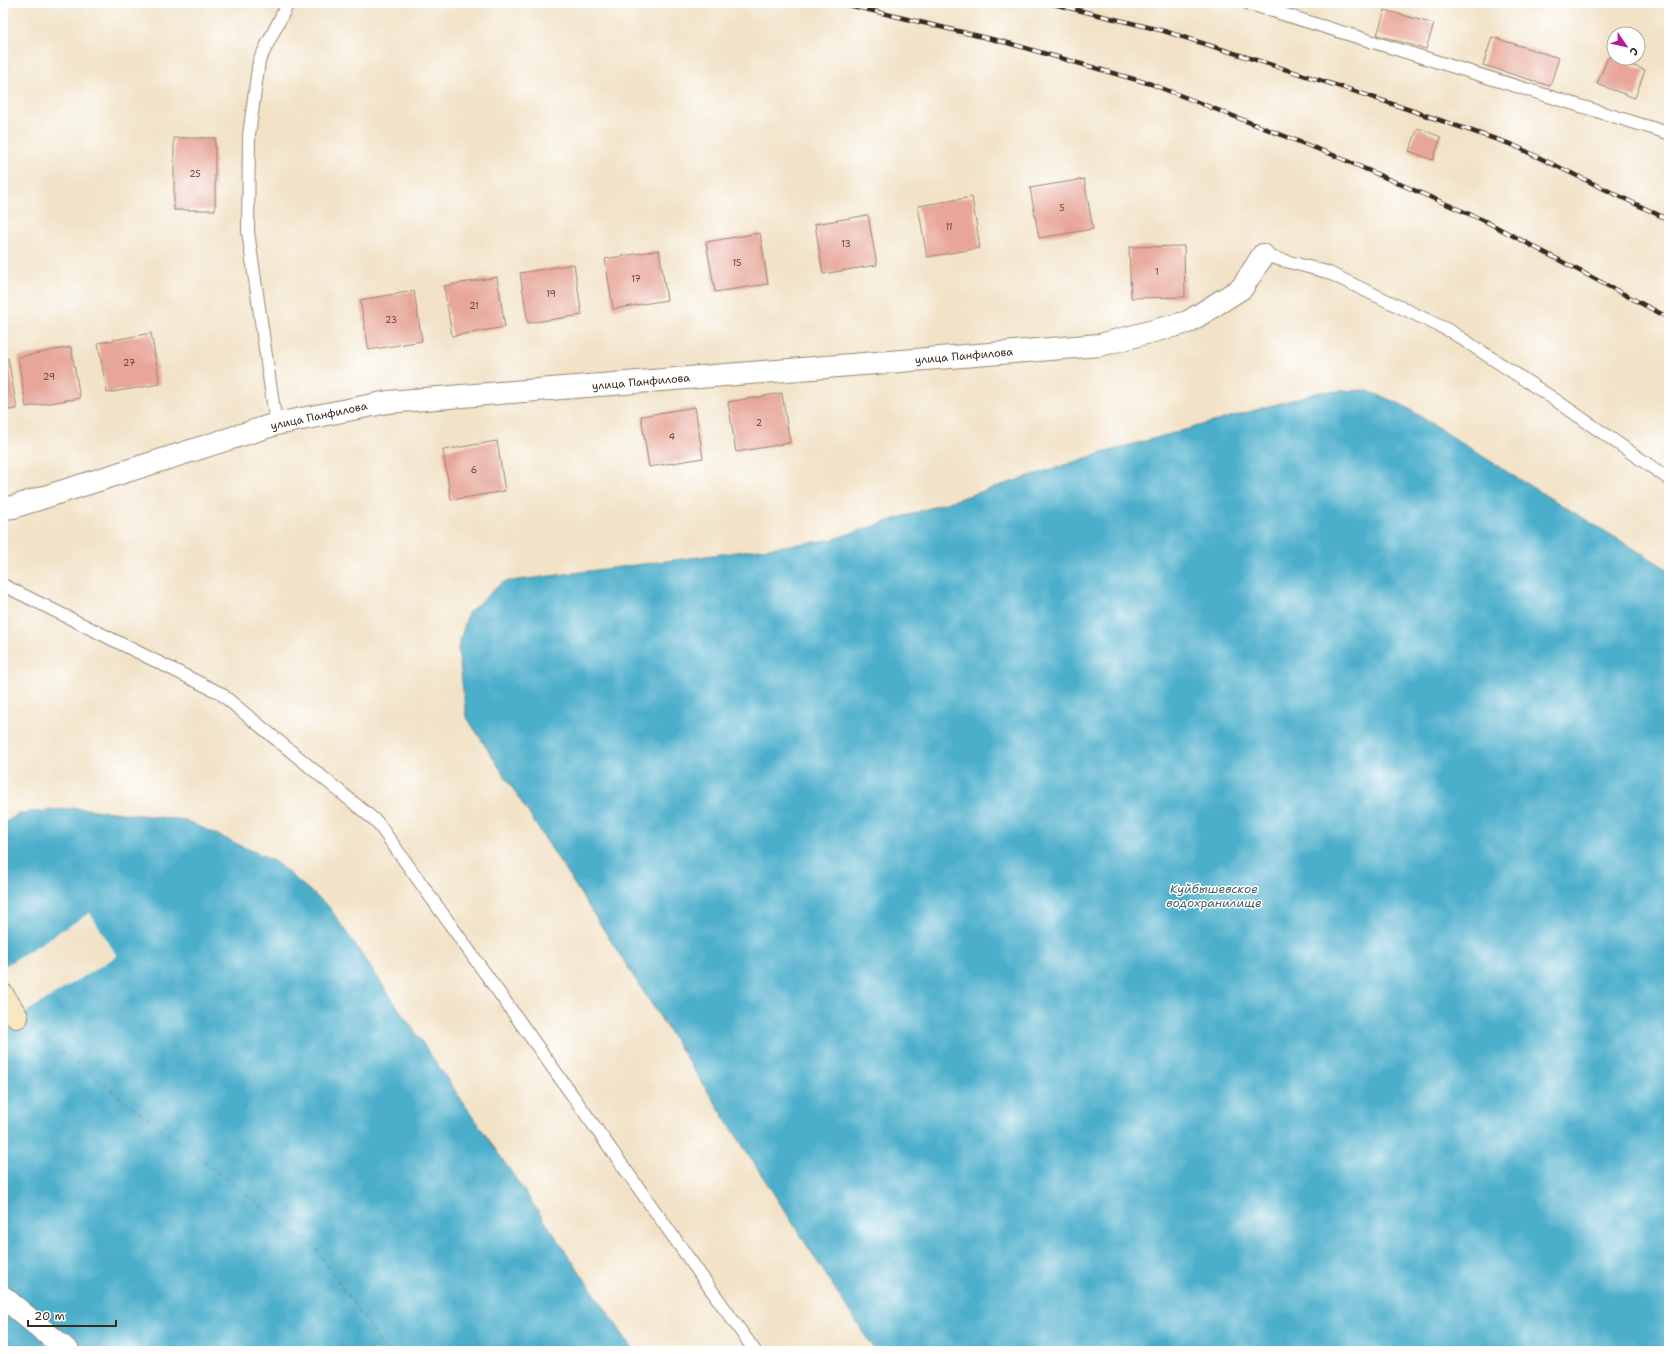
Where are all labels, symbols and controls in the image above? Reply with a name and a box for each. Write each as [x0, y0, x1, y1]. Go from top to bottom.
north arrow [1606, 26, 1646, 66]
text: С [1626, 44, 1642, 59]
house number: 25 [189, 168, 201, 180]
house number: 5 [1059, 202, 1065, 214]
house number: 11 [945, 221, 953, 233]
house number: 13 [841, 238, 851, 250]
house number: 15 [732, 257, 742, 269]
house number: 1 [1155, 266, 1159, 278]
house number: 17 [631, 273, 641, 285]
house number: 19 [546, 288, 556, 300]
house number: 21 [469, 300, 479, 312]
house number: 23 [385, 314, 397, 326]
street label: улица Панфилова [914, 344, 1014, 368]
house number: 27 [123, 357, 135, 369]
street label: улица Панфилова [591, 370, 691, 394]
house number: 29 [43, 371, 55, 383]
street label: улица Панфилова [269, 398, 369, 434]
house number: 2 [756, 417, 762, 429]
house number: 4 [669, 431, 675, 443]
house number: 6 [471, 464, 477, 476]
water label: Куйбышевское водохранилище [1166, 881, 1262, 911]
scale bar [28, 1302, 116, 1328]
text: 20 m [34, 1308, 65, 1324]

